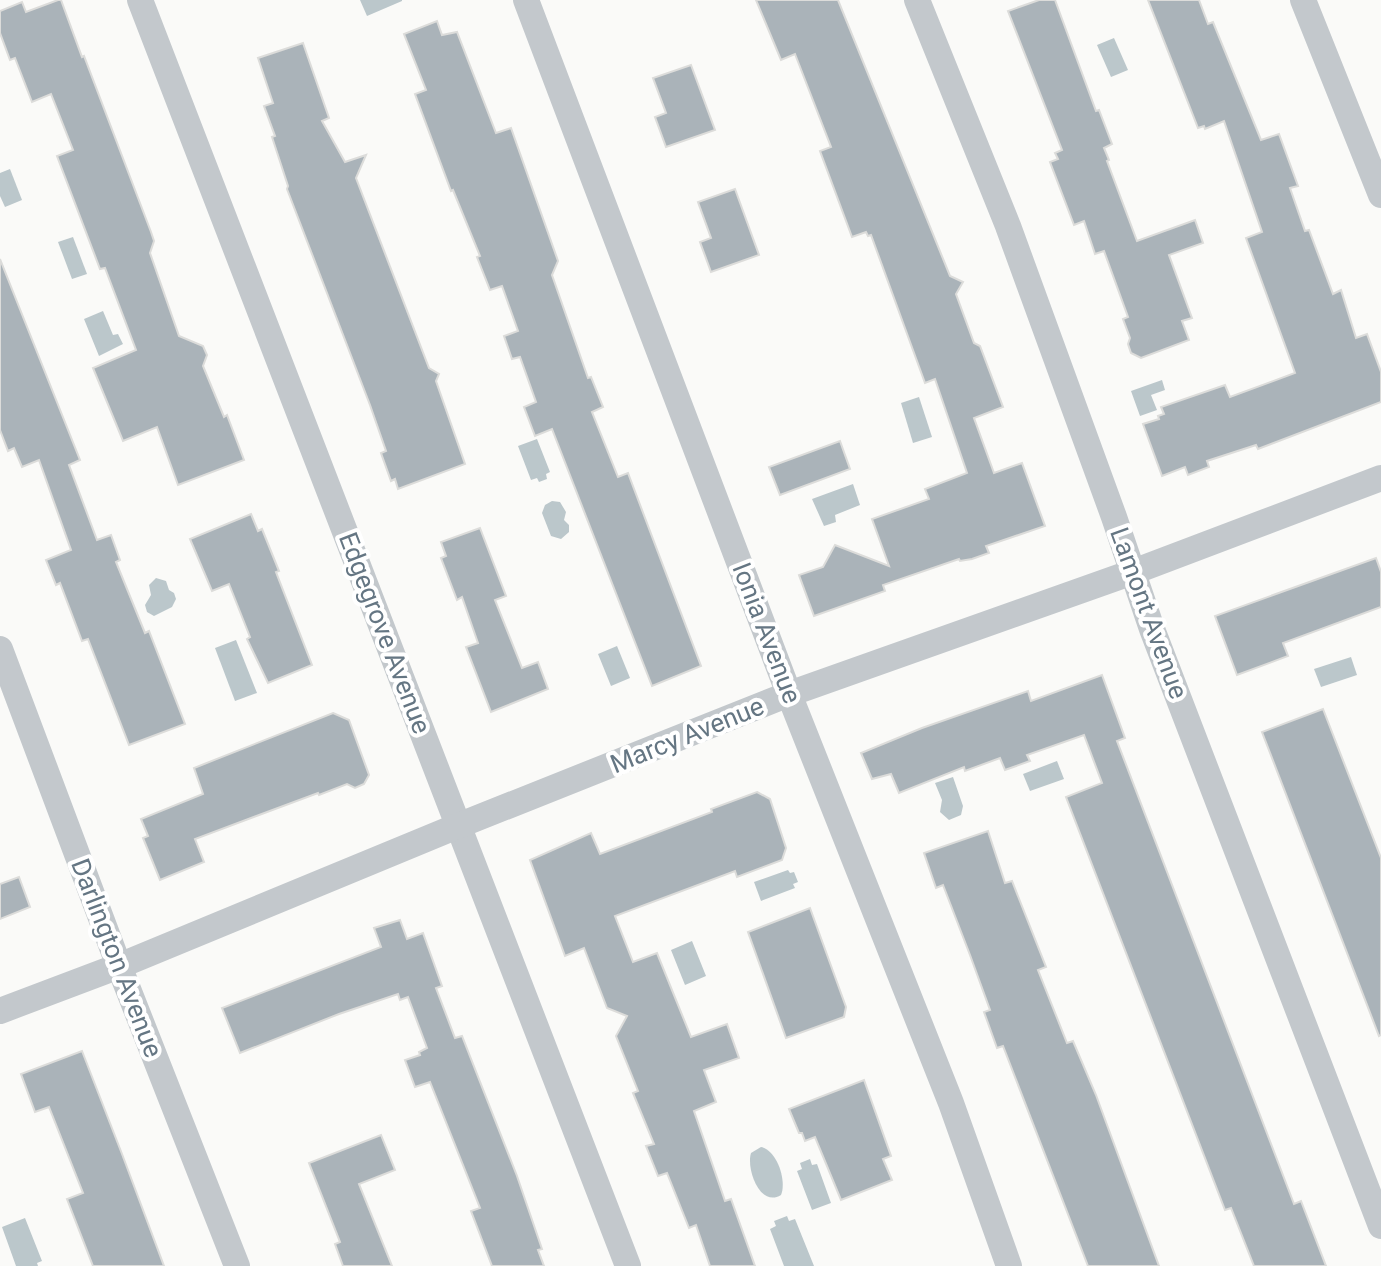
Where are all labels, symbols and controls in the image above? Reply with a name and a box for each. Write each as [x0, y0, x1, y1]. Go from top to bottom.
street label: Lamont Avenue [1104, 523, 1194, 703]
street label: Edgegrove Avenue [333, 528, 437, 738]
street label: Ionia Avenue [726, 558, 808, 708]
street label: Marcy Avenue [606, 691, 768, 779]
street label: Darlington Avenue [65, 854, 169, 1062]

